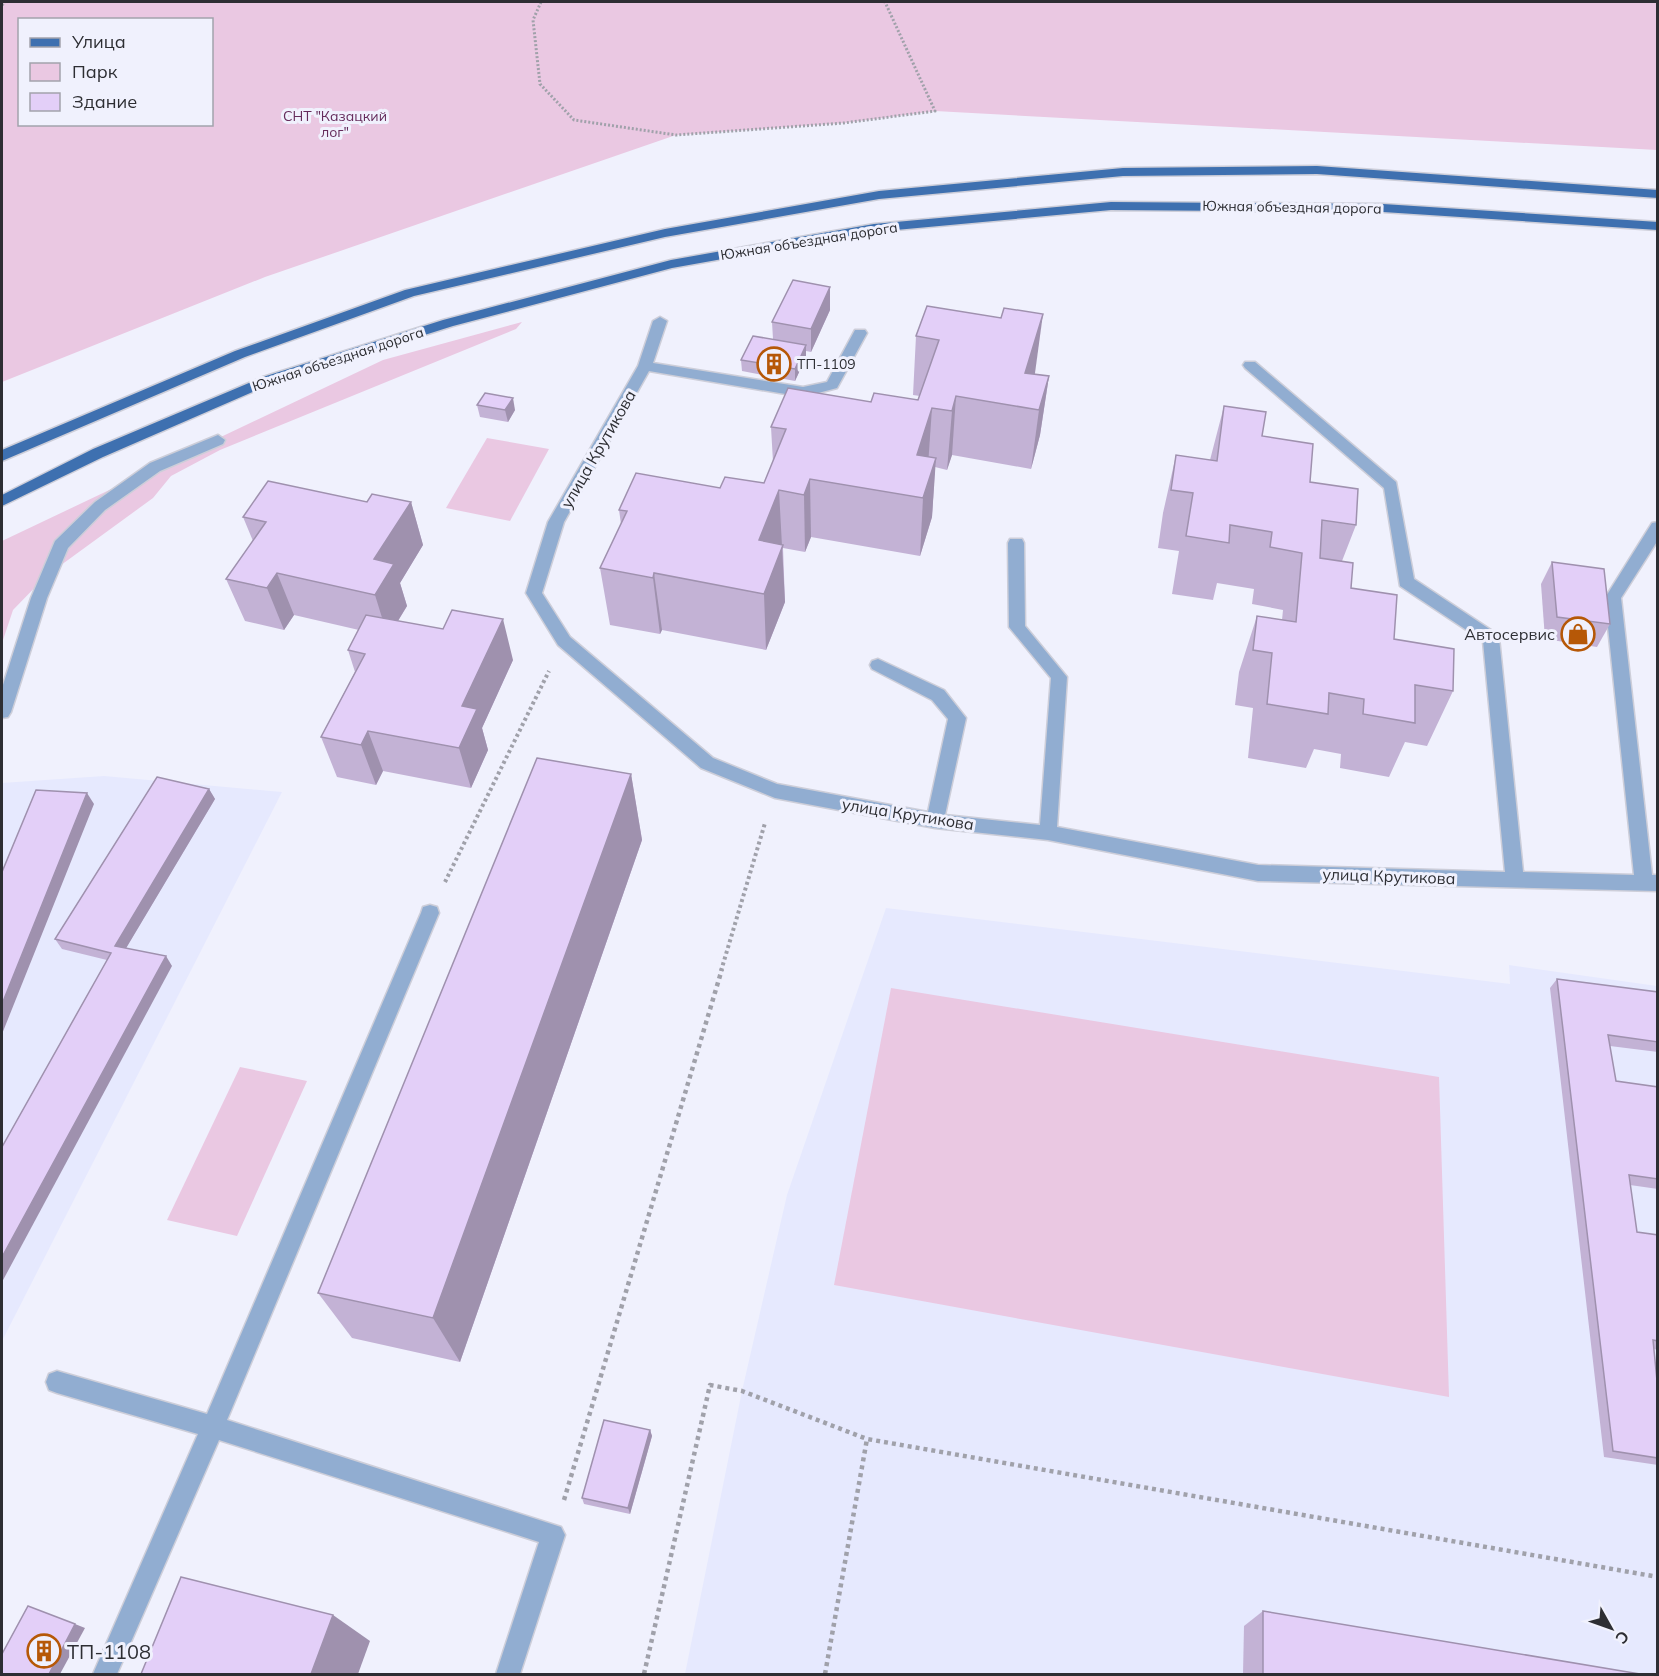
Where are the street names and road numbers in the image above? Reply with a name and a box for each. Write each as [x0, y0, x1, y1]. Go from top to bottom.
street label: Южная объездная дорога [1202, 196, 1382, 218]
street label: Южная объездная дорога [719, 218, 899, 264]
street label: Южная объездная дорога [250, 323, 426, 395]
street label: улица Крутикова [556, 386, 640, 512]
street label: улица Крутикова [841, 794, 975, 834]
street label: улица Крутикова [1322, 864, 1456, 888]

